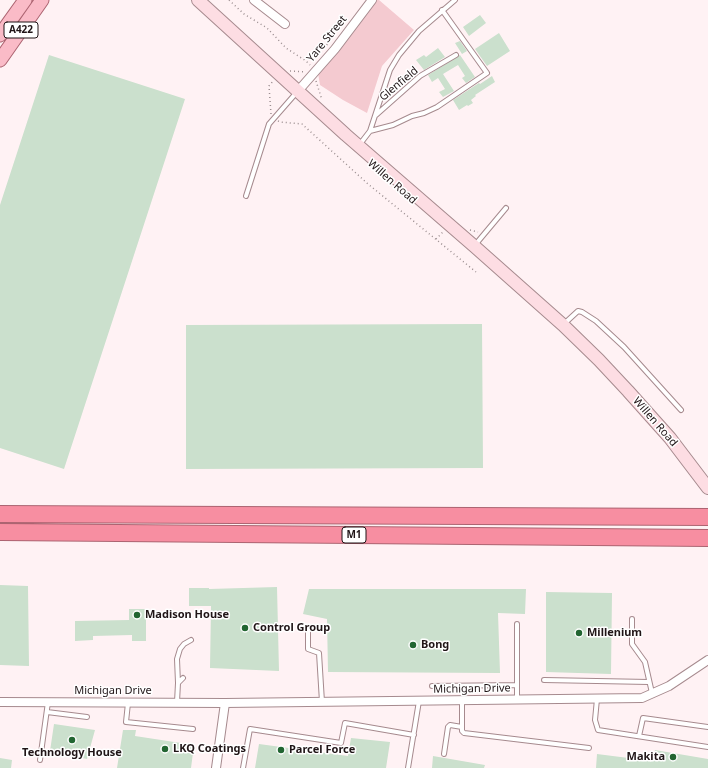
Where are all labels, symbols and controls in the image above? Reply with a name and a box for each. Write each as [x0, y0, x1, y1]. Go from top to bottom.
street label: Yare Street [304, 13, 350, 65]
road number: A422 [4, 22, 38, 38]
street label: Glenfield [377, 64, 421, 104]
street label: Willen Road [365, 157, 419, 207]
street label: Willen Road [630, 395, 680, 449]
road number: M1 [342, 527, 366, 543]
place label: Madison House [145, 608, 229, 622]
marker: Madison House [132, 610, 142, 620]
place label: Control Group [253, 621, 330, 635]
marker: Control Group [240, 623, 250, 633]
place label: Millenium [587, 626, 642, 640]
marker: Millenium [574, 628, 584, 638]
place label: Bong [421, 638, 449, 652]
marker: Bong [408, 640, 418, 650]
street label: Michigan Drive [433, 682, 511, 696]
street label: Michigan Drive [74, 684, 152, 698]
marker: Technology House [67, 735, 77, 745]
place label: LKQ Coatings [173, 742, 246, 756]
place label: Parcel Force [289, 743, 355, 757]
marker: LKQ Coatings [160, 744, 170, 754]
marker: Parcel Force [276, 745, 286, 755]
place label: Technology House [22, 746, 122, 760]
place label: Makita [627, 750, 665, 764]
marker: Makita [668, 752, 678, 762]

